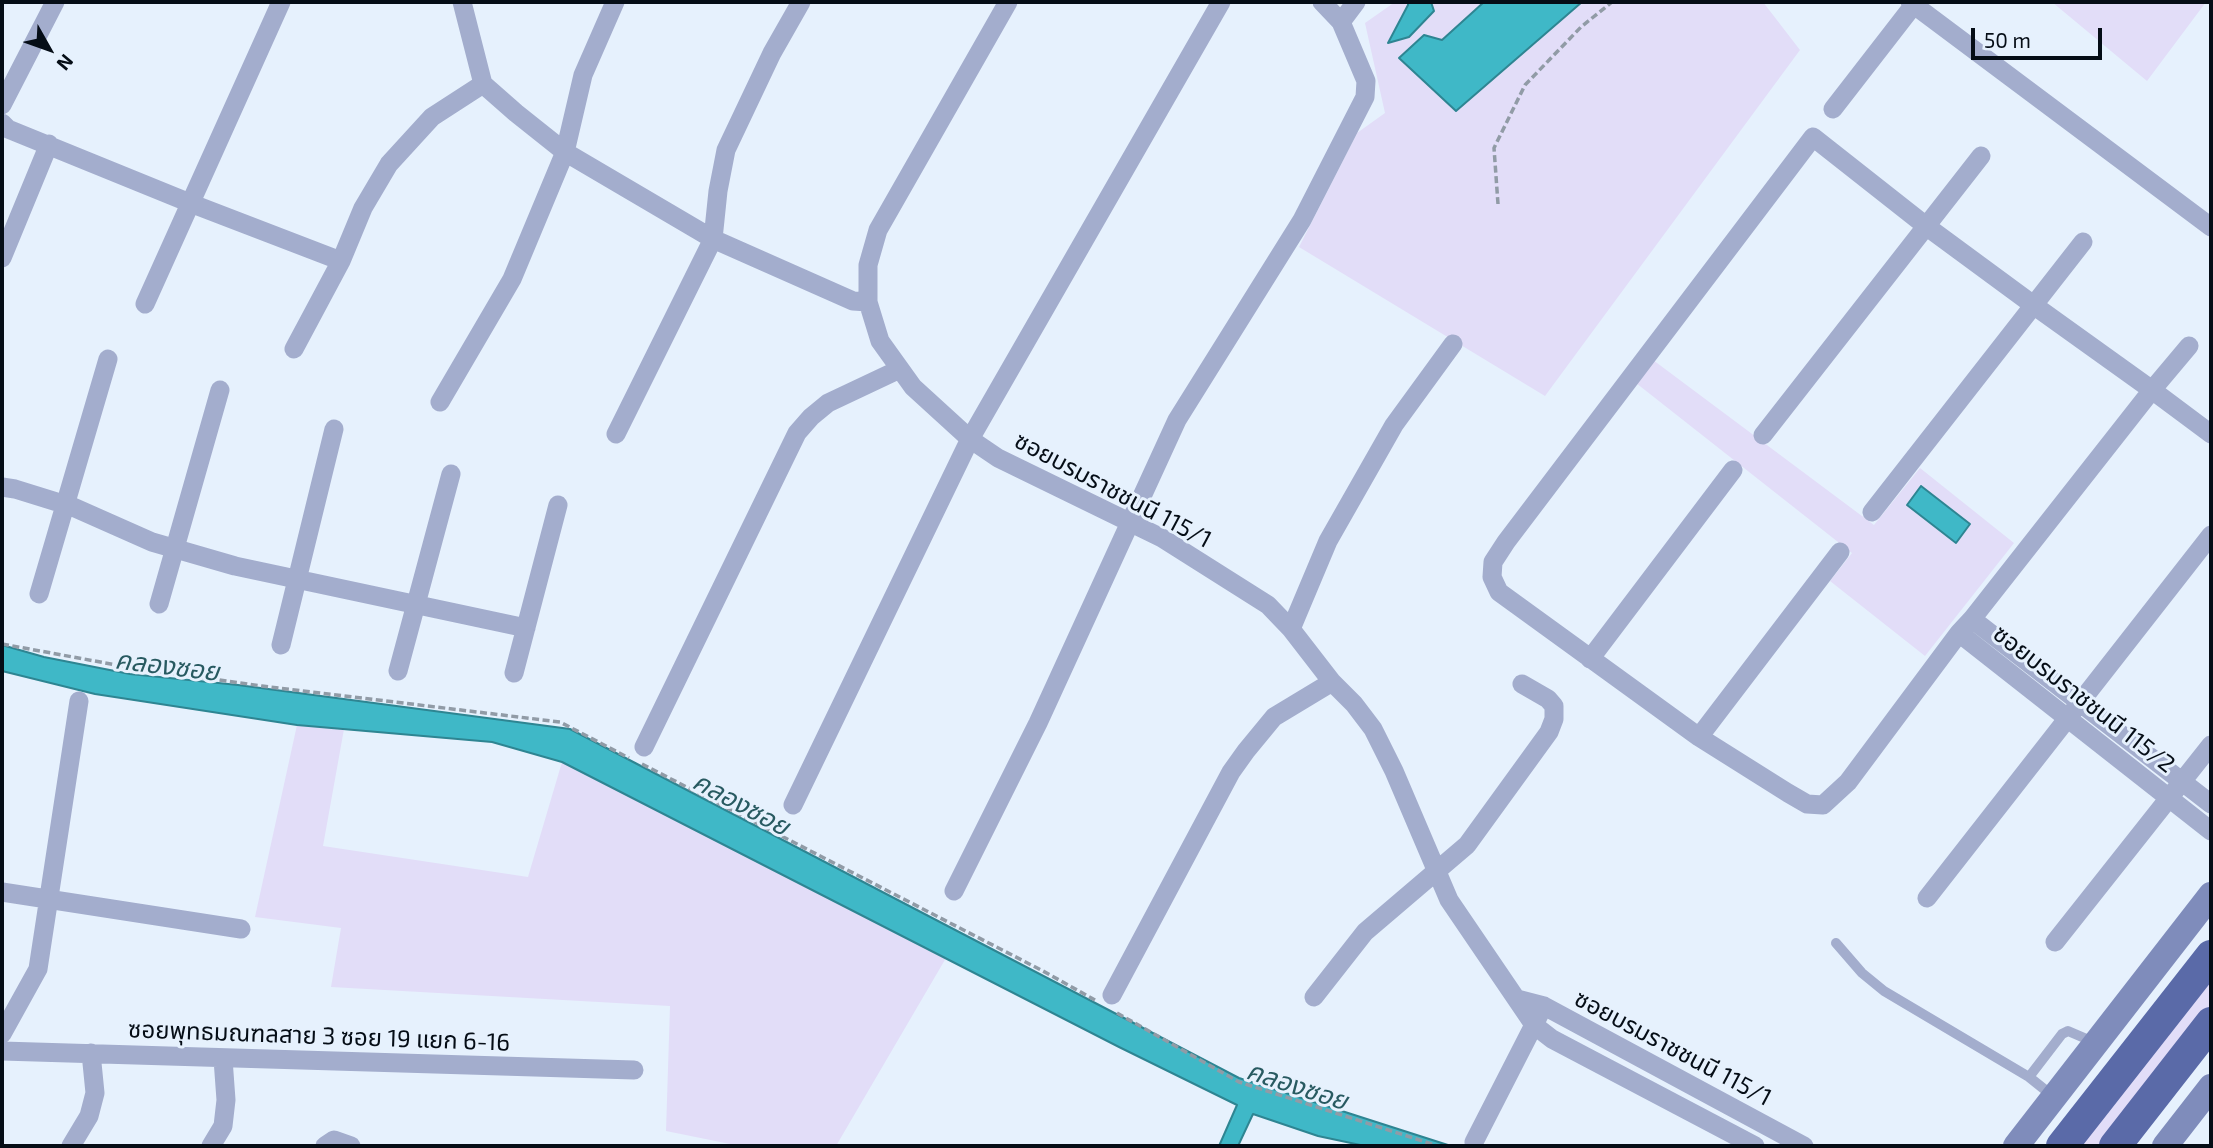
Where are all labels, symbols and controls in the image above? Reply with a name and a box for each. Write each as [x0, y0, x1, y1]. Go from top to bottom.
north arrow [14, 14, 84, 84]
scale bar [1975, 14, 2106, 58]
text: 50 m [1984, 27, 2031, 52]
text: N [52, 50, 79, 75]
street label: ซอยบรมราชชนนี 115/1 [1010, 426, 1216, 554]
street label: ซอยบรมราชชนนี 115/2 [1987, 619, 2181, 779]
water label: คลองซอย [113, 644, 221, 688]
water label: คลองซอย [688, 766, 794, 842]
street label: ซอยบรมราชชนนี 115/1 [1570, 984, 1776, 1112]
street label: ซอยพุทธมณฑลสาย 3 ซอย 19 แยก 6-16 [128, 1015, 510, 1057]
water label: คลองซอย [1242, 1055, 1352, 1117]

